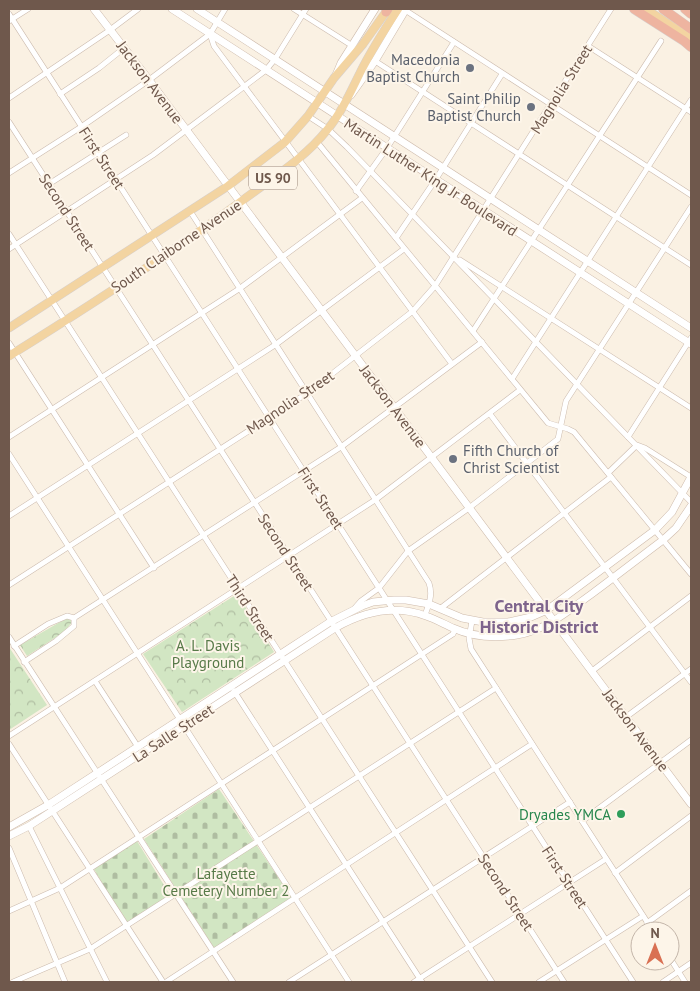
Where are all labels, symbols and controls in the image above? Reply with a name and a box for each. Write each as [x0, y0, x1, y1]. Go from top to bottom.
street label: Jackson Avenue [112, 36, 187, 127]
street label: Magnolia Street [526, 41, 596, 137]
place label: Macedonia Baptist Church [366, 50, 460, 86]
marker: Macedonia Baptist Church [464, 62, 476, 74]
place label: Saint Philip Baptist Church [427, 89, 521, 125]
marker: Saint Philip Baptist Church [525, 101, 537, 113]
street label: Martin Luther King Jr Boulevard [341, 114, 521, 240]
street label: First Street [75, 123, 129, 193]
road number: US 90 [249, 167, 297, 190]
street label: Second Street [35, 170, 99, 254]
street label: South Claiborne Avenue [107, 195, 245, 297]
street label: Jackson Avenue [355, 360, 430, 451]
street label: Magnolia Street [243, 366, 337, 438]
place label: Fifth Church of Christ Scientist [463, 441, 559, 477]
marker: Fifth Church of Christ Scientist [447, 453, 459, 465]
street label: First Street [294, 463, 348, 533]
street label: Second Street [254, 510, 318, 594]
street label: Third Street [221, 571, 279, 645]
district label: Central City Historic District [480, 594, 599, 638]
park label: A. L. Davis Playground [172, 636, 244, 672]
street label: Jackson Avenue [598, 684, 673, 775]
street label: La Salle Street [129, 700, 217, 766]
place label: Dryades YMCA [519, 805, 611, 824]
marker: Dryades YMCA [615, 808, 627, 820]
street label: First Street [538, 842, 592, 912]
street label: Second Street [474, 850, 538, 934]
park label: Lafayette Cemetery Number 2 [163, 864, 289, 900]
north arrow [630, 921, 680, 971]
text: N [650, 924, 660, 942]

